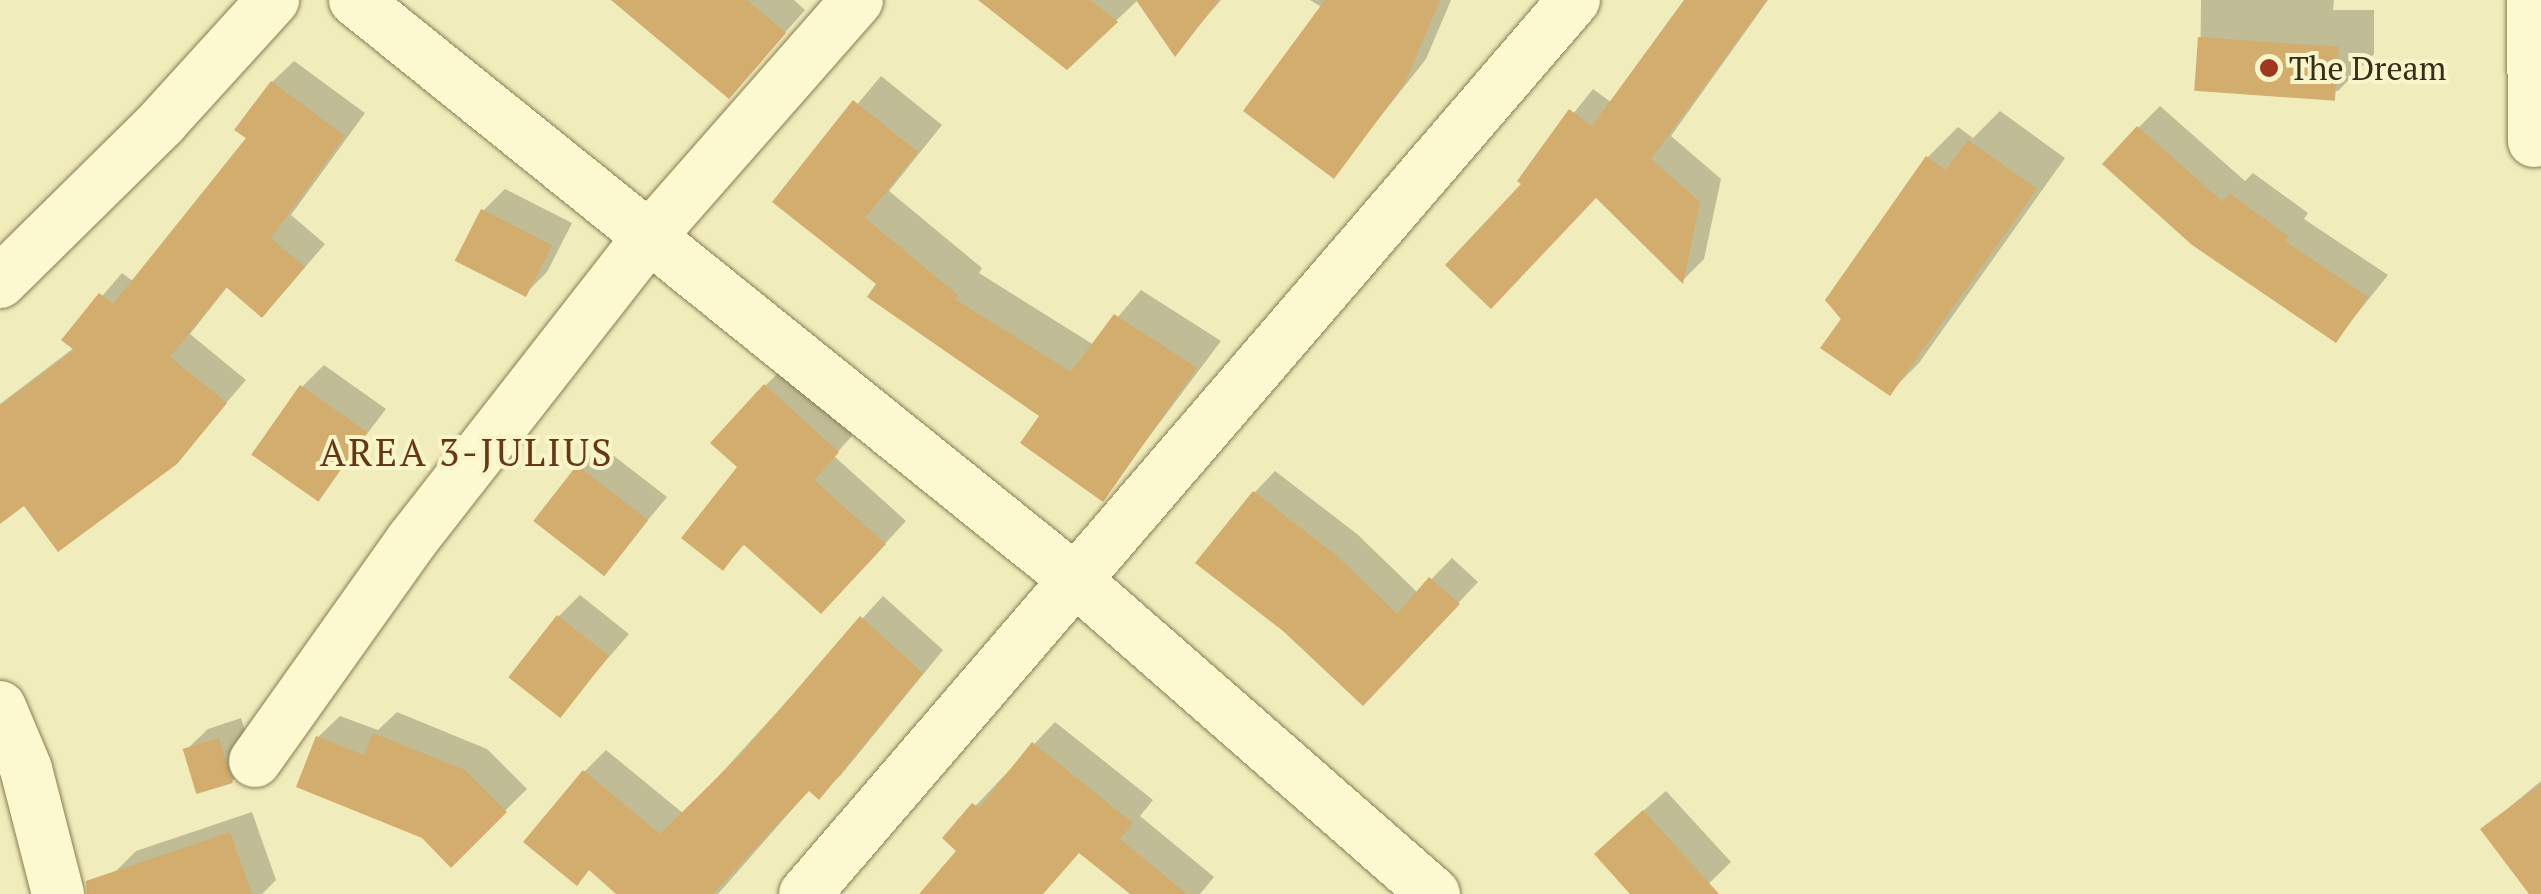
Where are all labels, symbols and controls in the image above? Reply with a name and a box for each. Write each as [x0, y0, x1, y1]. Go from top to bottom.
place label: The Dream [2289, 49, 2446, 87]
marker: The Dream [2258, 57, 2280, 79]
district label: AREA 3-JULIUS [319, 430, 615, 476]

